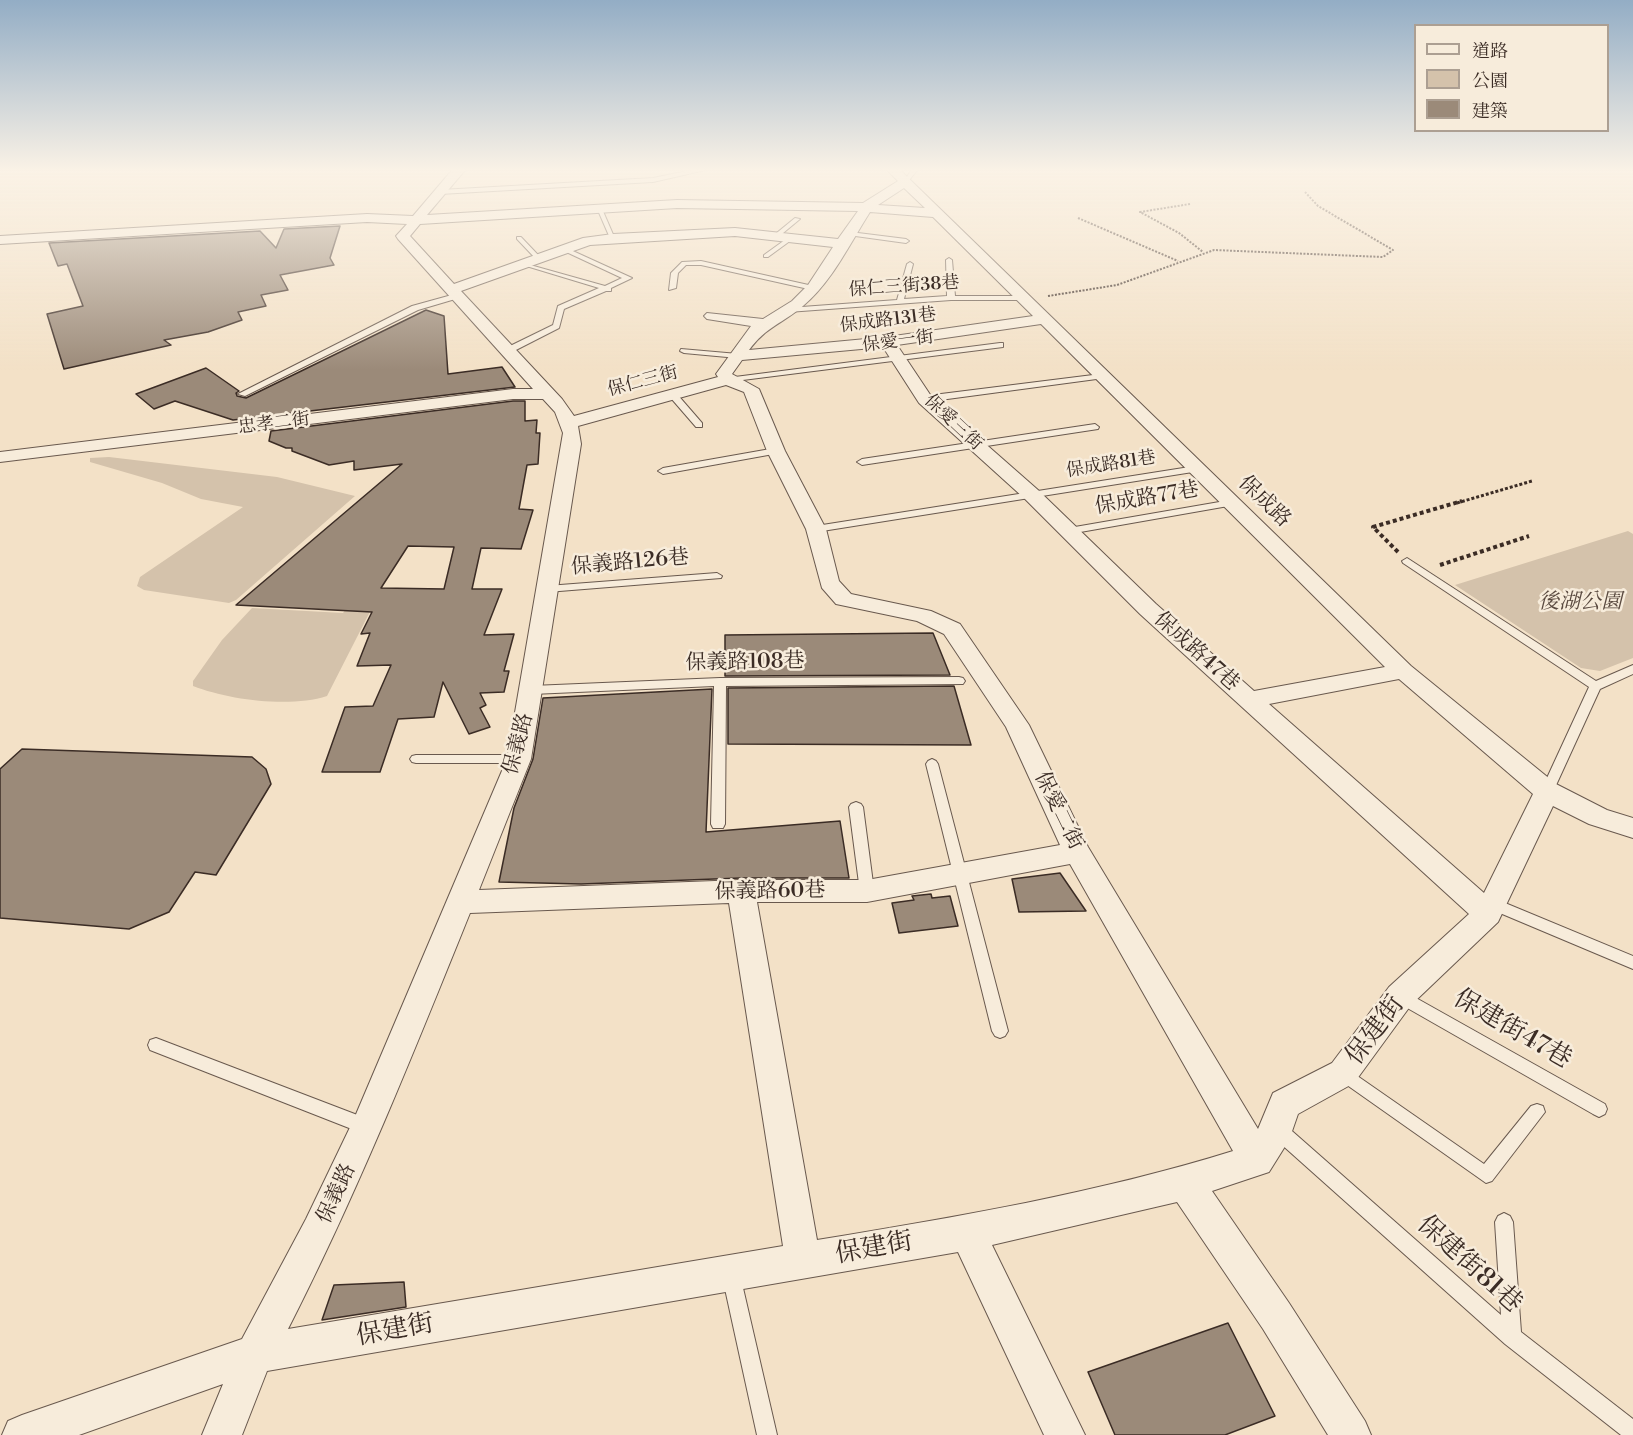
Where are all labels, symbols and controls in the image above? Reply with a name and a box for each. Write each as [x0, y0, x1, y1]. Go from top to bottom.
legend [1414, 24, 1609, 132]
text: 道路 [1472, 40, 1508, 63]
text: 公園 [1472, 70, 1508, 93]
text: 建築 [1472, 100, 1508, 123]
street label: 保仁三街38巷 [848, 272, 960, 302]
street label: 保成路131巷 [839, 304, 937, 338]
street label: 保愛一街 [861, 327, 935, 357]
street label: 保仁三街 [605, 362, 681, 402]
street label: 保愛三街 [919, 391, 987, 455]
street label: 忠孝二街 [237, 409, 311, 439]
street label: 保成路81巷 [1065, 447, 1157, 483]
street label: 保成路 [1233, 471, 1295, 533]
street label: 保成路77巷 [1093, 477, 1201, 521]
street label: 保義路126巷 [570, 545, 690, 581]
park label: 後湖公園 [1538, 590, 1622, 616]
street label: 保成路47巷 [1148, 607, 1244, 697]
street label: 保義路108巷 [685, 649, 805, 677]
street label: 保義路 [499, 710, 539, 778]
street label: 保愛二街 [1028, 768, 1088, 854]
street label: 保義路60巷 [714, 878, 826, 906]
street label: 保建街47巷 [1447, 984, 1577, 1076]
street label: 保建街 [1340, 990, 1412, 1072]
street label: 保義路 [312, 1160, 362, 1228]
street label: 保建街81巷 [1410, 1210, 1528, 1320]
street label: 保建街 [833, 1227, 915, 1271]
street label: 保建街 [354, 1309, 436, 1353]

